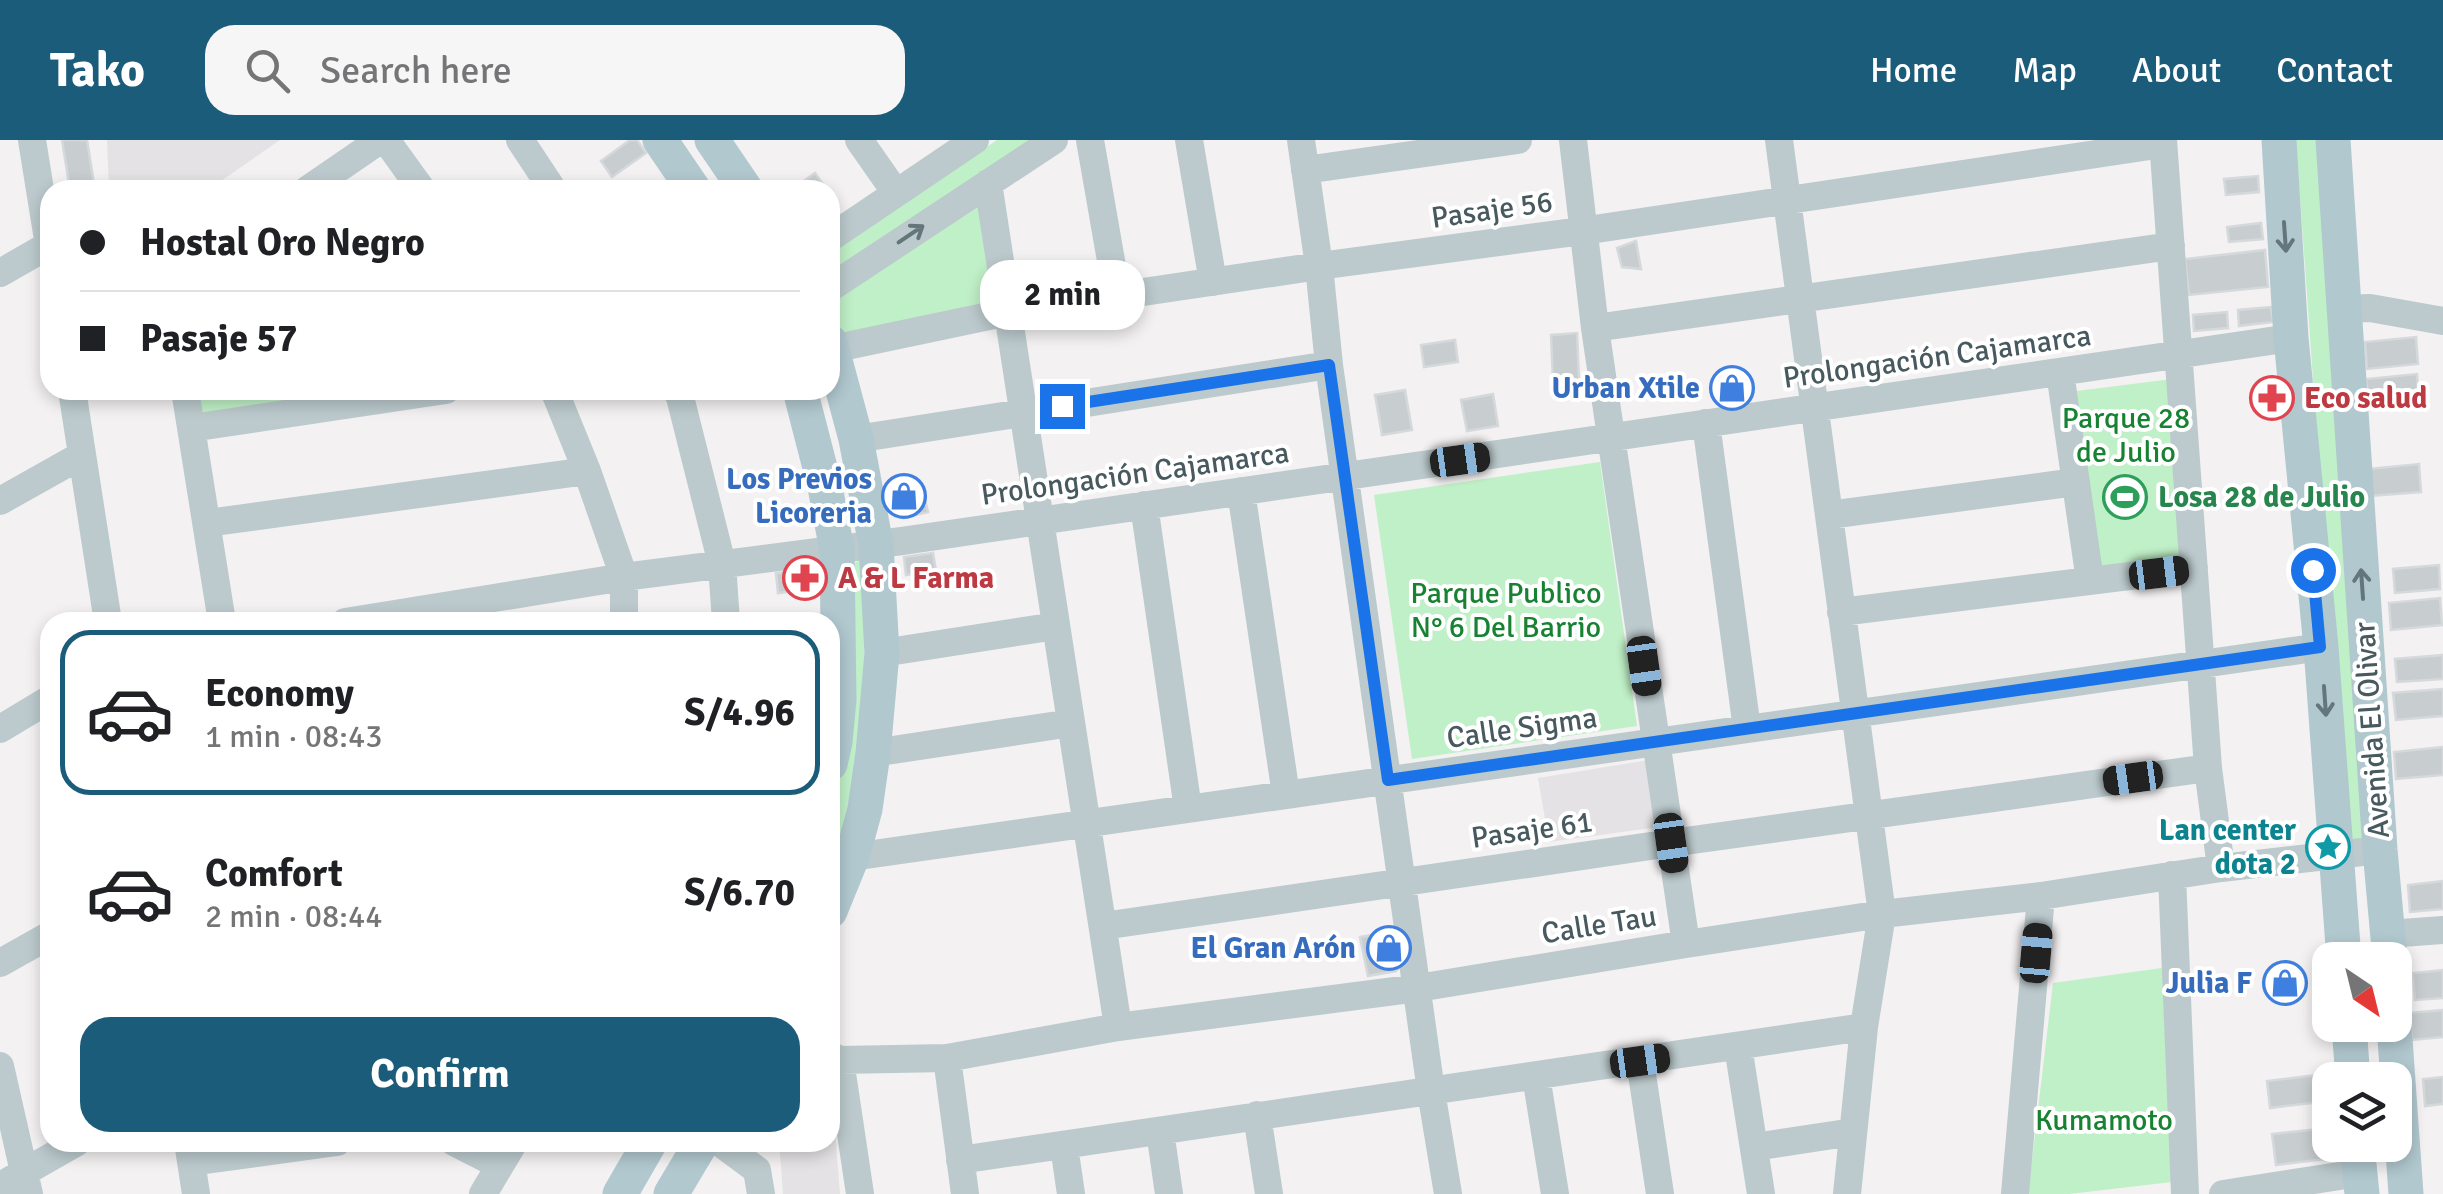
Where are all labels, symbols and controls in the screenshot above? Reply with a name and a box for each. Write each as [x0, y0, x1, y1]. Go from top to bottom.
search box [205, 25, 905, 115]
text: Tako [50, 41, 145, 100]
icon: search [240, 43, 295, 98]
text: Search here [320, 47, 512, 94]
text: Home [1870, 49, 1957, 92]
text: Map [2012, 49, 2077, 92]
text: About [2132, 49, 2221, 92]
text: Contact [2276, 49, 2393, 92]
street label: Pasaje 56 [1429, 183, 1555, 237]
text: Hostal Oro Negro [140, 219, 425, 266]
one-way arrow [2276, 221, 2295, 253]
one-way arrow [897, 224, 925, 245]
callout: 2 min [980, 261, 1144, 331]
text: 2 min [1024, 275, 1101, 314]
text: Pasaje 57 [140, 315, 297, 362]
street label: Prolongación Cajamarca [1781, 317, 2093, 397]
shop icon: Urban Xtile [1709, 365, 1755, 411]
place label: Urban Xtile [1551, 370, 1700, 407]
pharmacy icon: Eco salud [2249, 375, 2295, 421]
place label: Eco salud [2304, 380, 2427, 417]
route end [1040, 384, 1085, 429]
park label: Parque 28 de Julio [2062, 400, 2190, 471]
street label: Prolongación Cajamarca [979, 434, 1291, 514]
car [1428, 441, 1492, 479]
place label: Los Previos Licoreria [726, 461, 872, 532]
shop icon: Los Previos Licoreria [881, 473, 927, 519]
sports icon: Losa 28 de Julio [2102, 474, 2148, 520]
place label: Losa 28 de Julio [2158, 479, 2365, 516]
route start [2291, 548, 2336, 593]
car [2127, 554, 2191, 592]
pharmacy icon: A & L Farma [782, 555, 828, 601]
place label: A & L Farma [838, 560, 994, 597]
one-way arrow [2352, 568, 2371, 600]
park label: Parque Publico N° 6 Del Barrio [1410, 575, 1602, 646]
street label: Avenida El Olivar [2346, 621, 2398, 839]
car [1625, 634, 1663, 698]
icon: car [85, 668, 175, 758]
text: Economy [205, 670, 354, 717]
one-way arrow [2315, 684, 2334, 716]
text: S/4.96 [684, 689, 795, 736]
street label: Calle Sigma [1444, 699, 1600, 757]
text: 1 min · 08:43 [205, 717, 383, 756]
car [2101, 759, 2165, 797]
street label: Pasaje 61 [1469, 803, 1595, 857]
car [1652, 811, 1690, 875]
place label: Lan center dota 2 [2159, 812, 2296, 883]
place icon: Lan center dota 2 [2305, 824, 2351, 870]
icon: car [85, 848, 175, 938]
text: Comfort [205, 850, 343, 897]
text: S/6.70 [684, 869, 795, 916]
text: 2 min · 08:44 [205, 897, 383, 936]
street label: Calle Tau [1539, 898, 1659, 952]
car [2018, 922, 2054, 984]
shop icon: El Gran Arón [1366, 925, 1412, 971]
place label: El Gran Arón [1190, 930, 1356, 967]
north arrow [2312, 942, 2412, 1042]
map controls [2312, 942, 2412, 1162]
shop icon: Julia F [2262, 960, 2308, 1006]
place label: Julia F [2165, 965, 2252, 1002]
button: Confirm [80, 1017, 800, 1132]
car [1608, 1042, 1672, 1080]
button: layers [2312, 1062, 2412, 1162]
park label: Kumamoto [2035, 1102, 2173, 1139]

